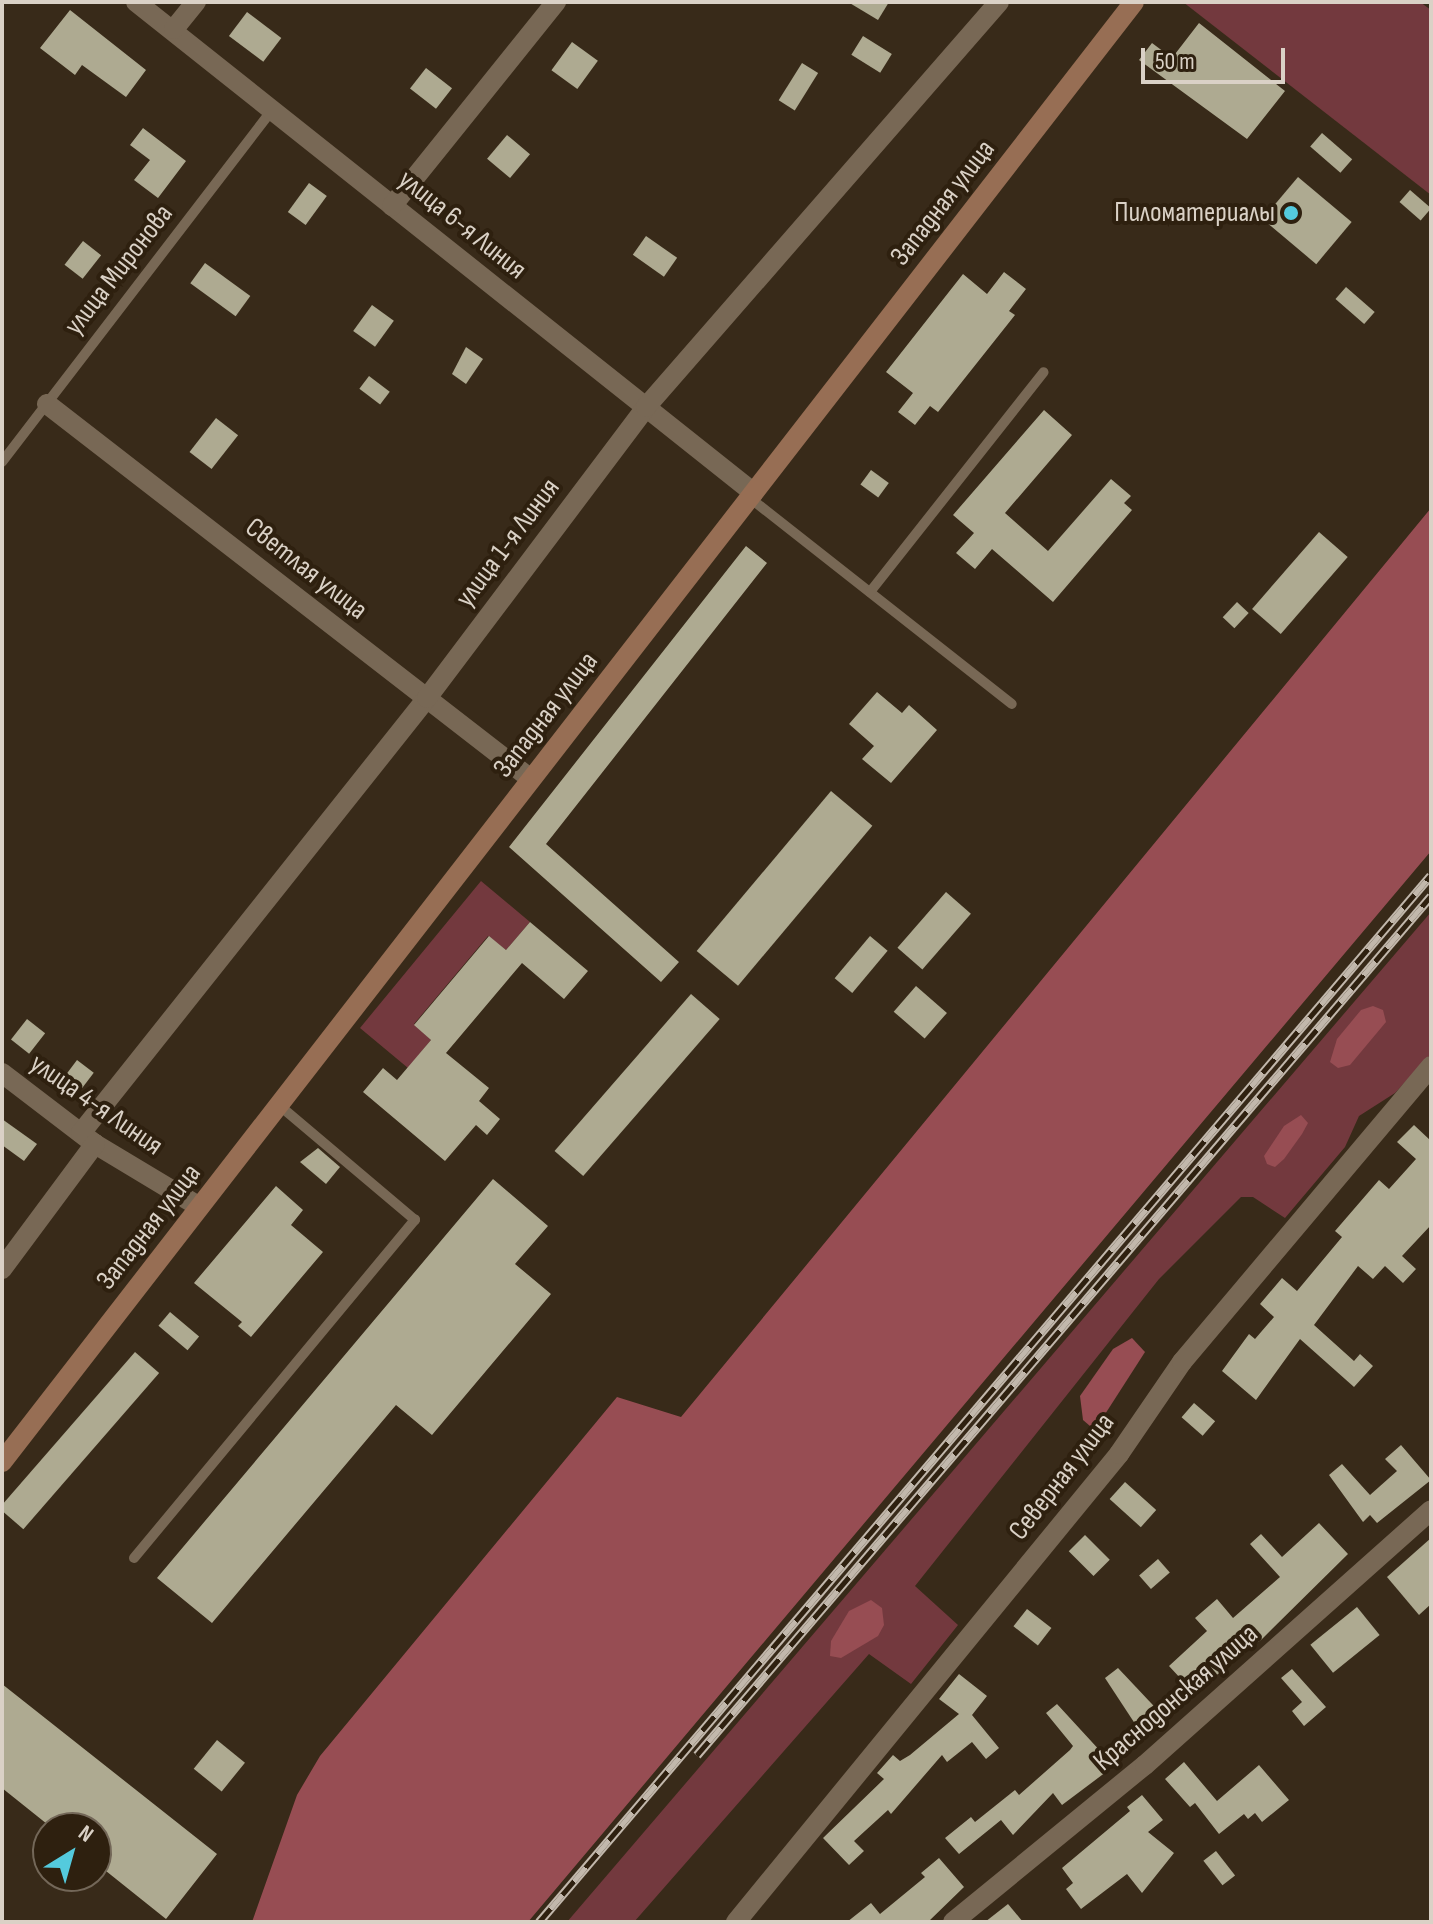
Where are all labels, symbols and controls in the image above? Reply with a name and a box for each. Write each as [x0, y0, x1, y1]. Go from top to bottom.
scale bar [1145, 32, 1289, 82]
text: 50 m [1155, 47, 1195, 76]
street label: Западная улица [884, 134, 1002, 272]
street label: улица 6-я Линия [391, 163, 533, 287]
place label: Пиломатериалы [1114, 196, 1275, 230]
street label: улица Миронова [58, 198, 180, 342]
marker: Пиломатериалы [1282, 204, 1300, 222]
street label: улица 1-я Линия [449, 472, 567, 614]
street label: Светлая улица [238, 511, 374, 627]
street label: Западная улица [487, 646, 605, 784]
street label: улица 4-я Линия [23, 1047, 169, 1163]
street label: Западная улица [90, 1158, 208, 1296]
street label: Северная улица [1002, 1407, 1122, 1547]
street label: Краснодонская улица [1087, 1618, 1265, 1778]
north arrow [32, 1812, 112, 1892]
text: N [73, 1820, 98, 1848]

